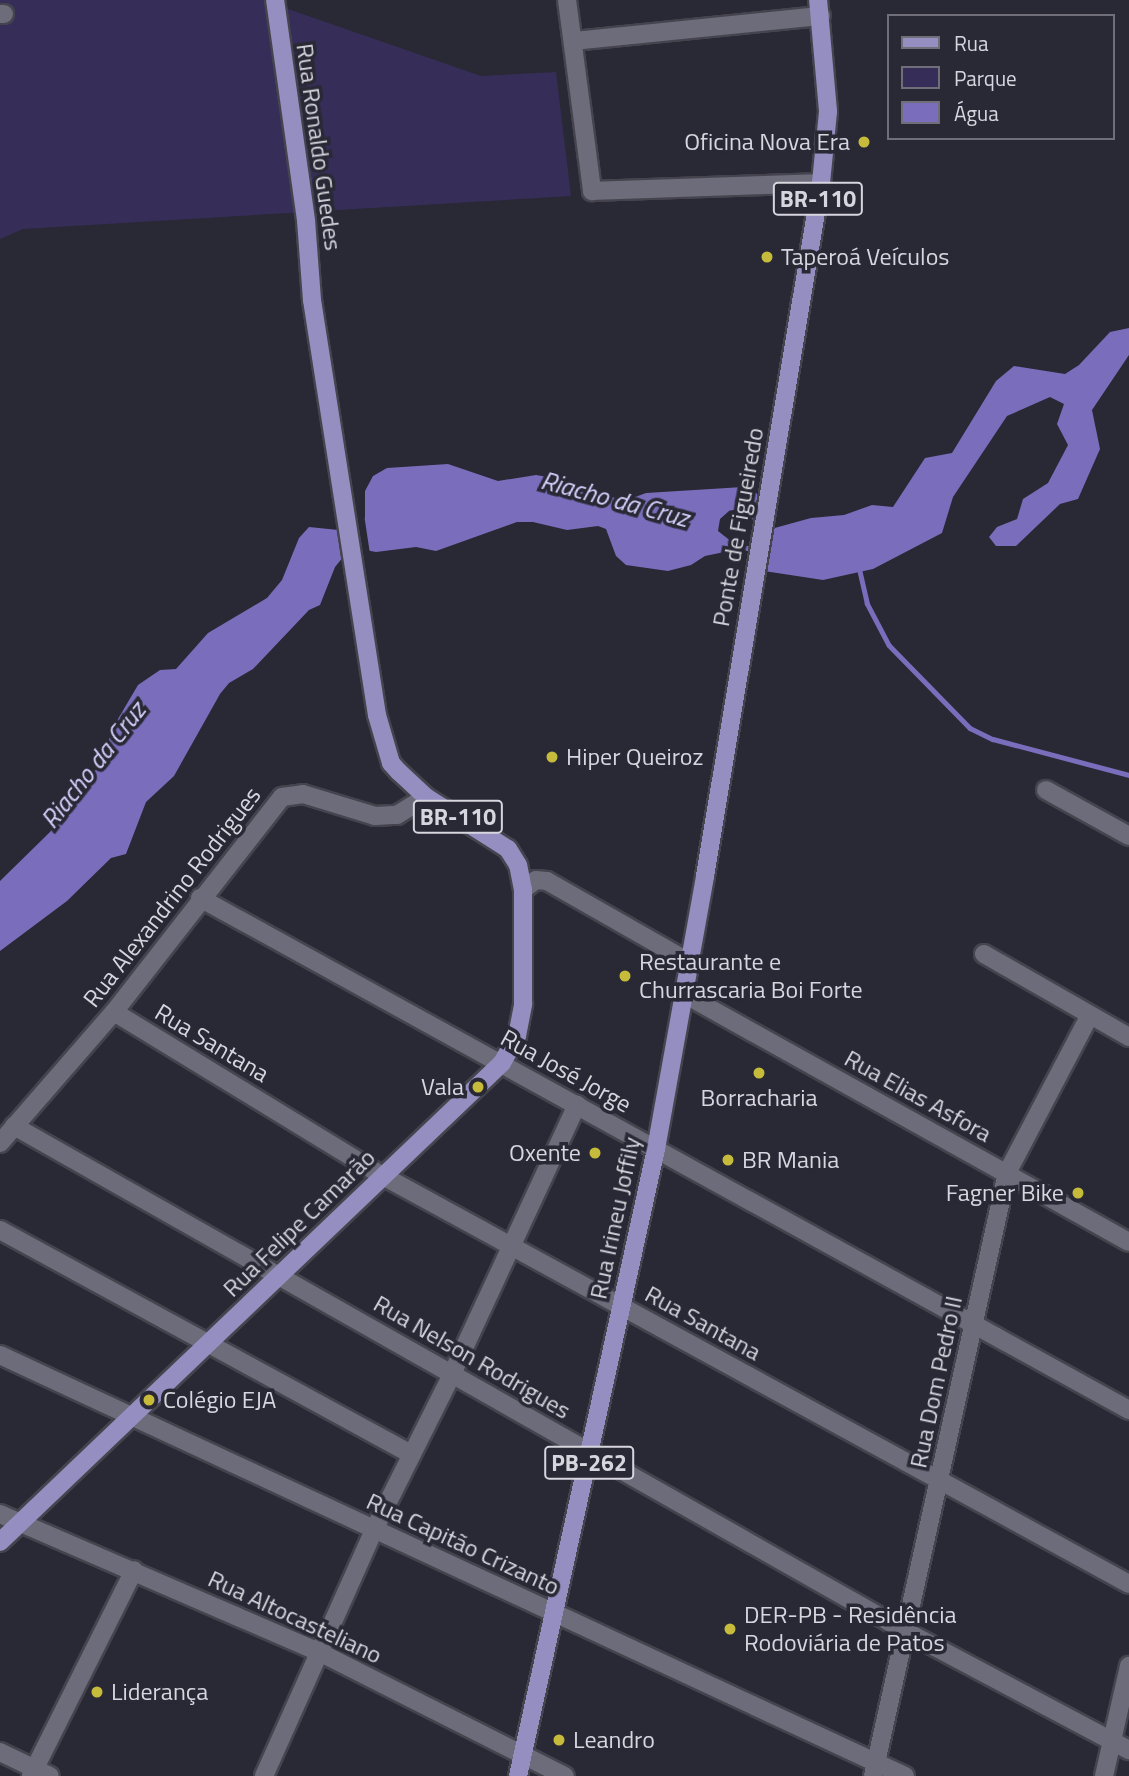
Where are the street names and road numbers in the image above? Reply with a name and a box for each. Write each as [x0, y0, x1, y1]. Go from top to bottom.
street label: Rua Ronaldo Guedes [290, 42, 348, 252]
road number: BR-110 [772, 180, 864, 218]
street label: Ponte de Figueiredo [706, 425, 770, 629]
street label: Rua Alexandrino Rodrigues [77, 781, 267, 1013]
road number: BR-110 [412, 797, 504, 836]
street label: Rua Santana [150, 998, 274, 1088]
street label: Rua José Jorge [496, 1023, 636, 1119]
street label: Rua Elias Asfora [840, 1044, 996, 1148]
street label: Rua Irineu Joffily [584, 1134, 646, 1302]
street label: Rua Felipe Camarão [217, 1143, 381, 1303]
street label: Rua Santana [640, 1279, 766, 1367]
street label: Rua Nelson Rodrigues [369, 1289, 575, 1425]
street label: Rua Dom Pedro II [904, 1293, 968, 1471]
road number: PB-262 [544, 1444, 634, 1482]
street label: Rua Capitão Crizanto [362, 1487, 564, 1601]
street label: Rua Altocasteliano [204, 1564, 386, 1670]

